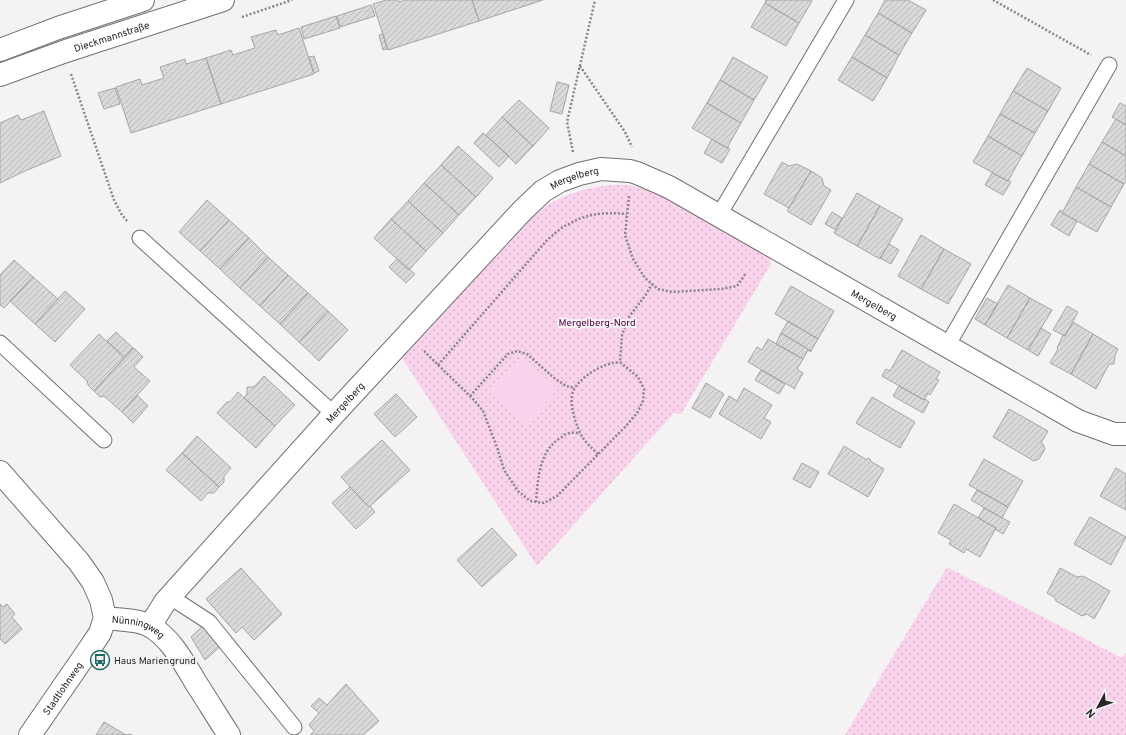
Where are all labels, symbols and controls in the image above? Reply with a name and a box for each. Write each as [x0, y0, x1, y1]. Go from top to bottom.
street label: Dieckmannstraße [73, 19, 151, 56]
street label: Mergelberg [548, 165, 600, 194]
street label: Mergelberg [848, 287, 899, 324]
park label: Mergelberg-Nord [558, 317, 636, 330]
street label: Mergelberg [324, 380, 368, 427]
street label: Nünningweg [111, 614, 167, 642]
bus stop icon: Haus Mariengrund [89, 649, 111, 671]
place label: Haus Mariengrund [114, 655, 196, 668]
street label: Stadtlohnweg [41, 660, 87, 718]
north arrow [1078, 687, 1118, 727]
text: N [1083, 705, 1099, 720]

